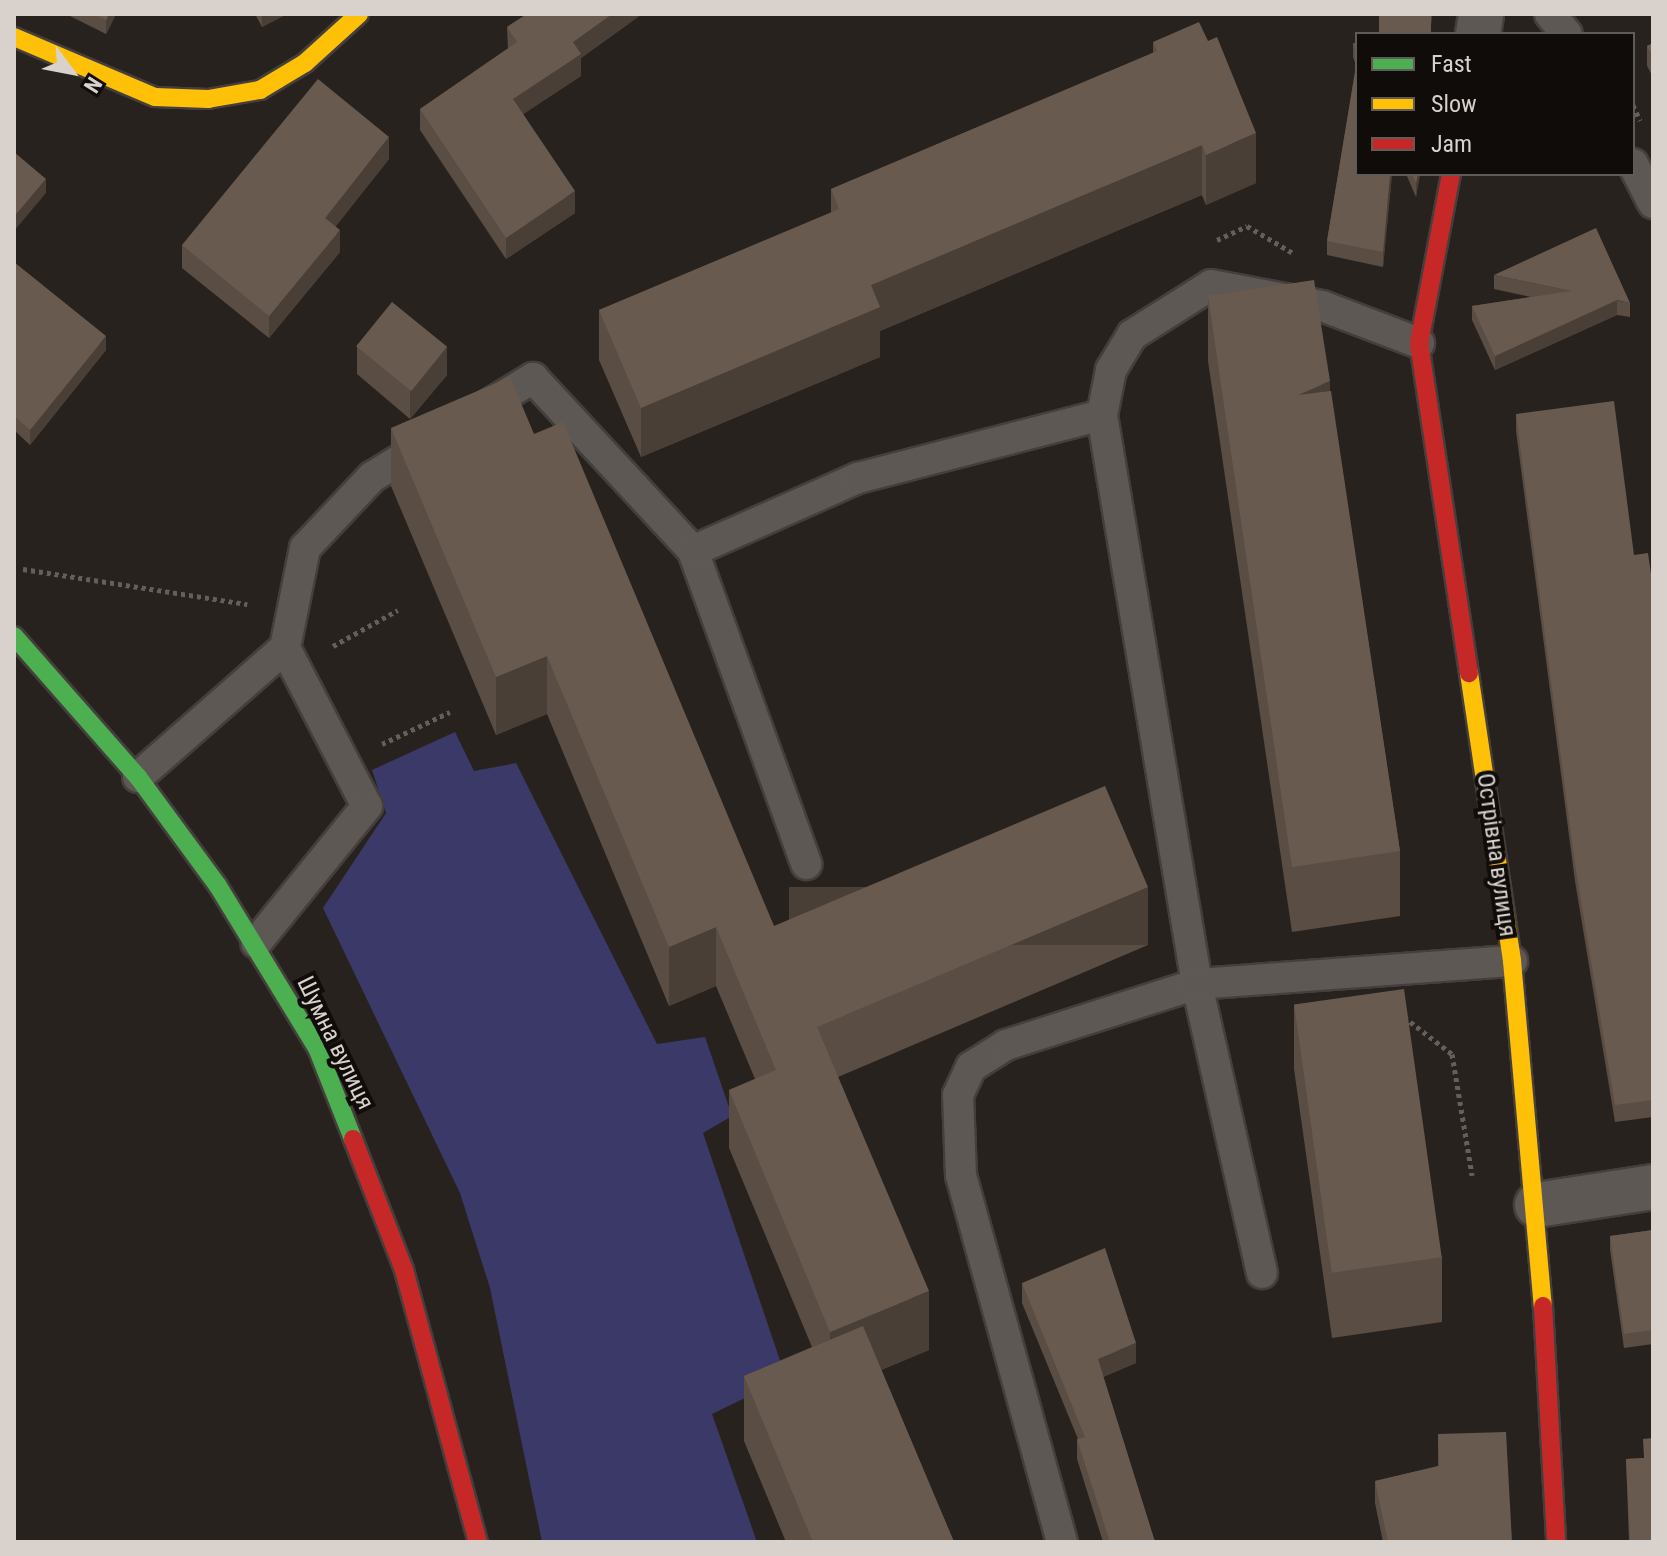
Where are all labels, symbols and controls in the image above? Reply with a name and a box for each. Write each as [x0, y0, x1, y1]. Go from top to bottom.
north arrow [32, 32, 112, 112]
legend [1355, 32, 1635, 176]
text: Fast [1431, 50, 1472, 78]
text: N [79, 73, 107, 97]
text: Slow [1431, 90, 1477, 118]
text: Jam [1431, 130, 1472, 158]
street label: Острівна вулиця [1470, 771, 1522, 939]
street label: Шумна вулиця [290, 972, 380, 1114]

